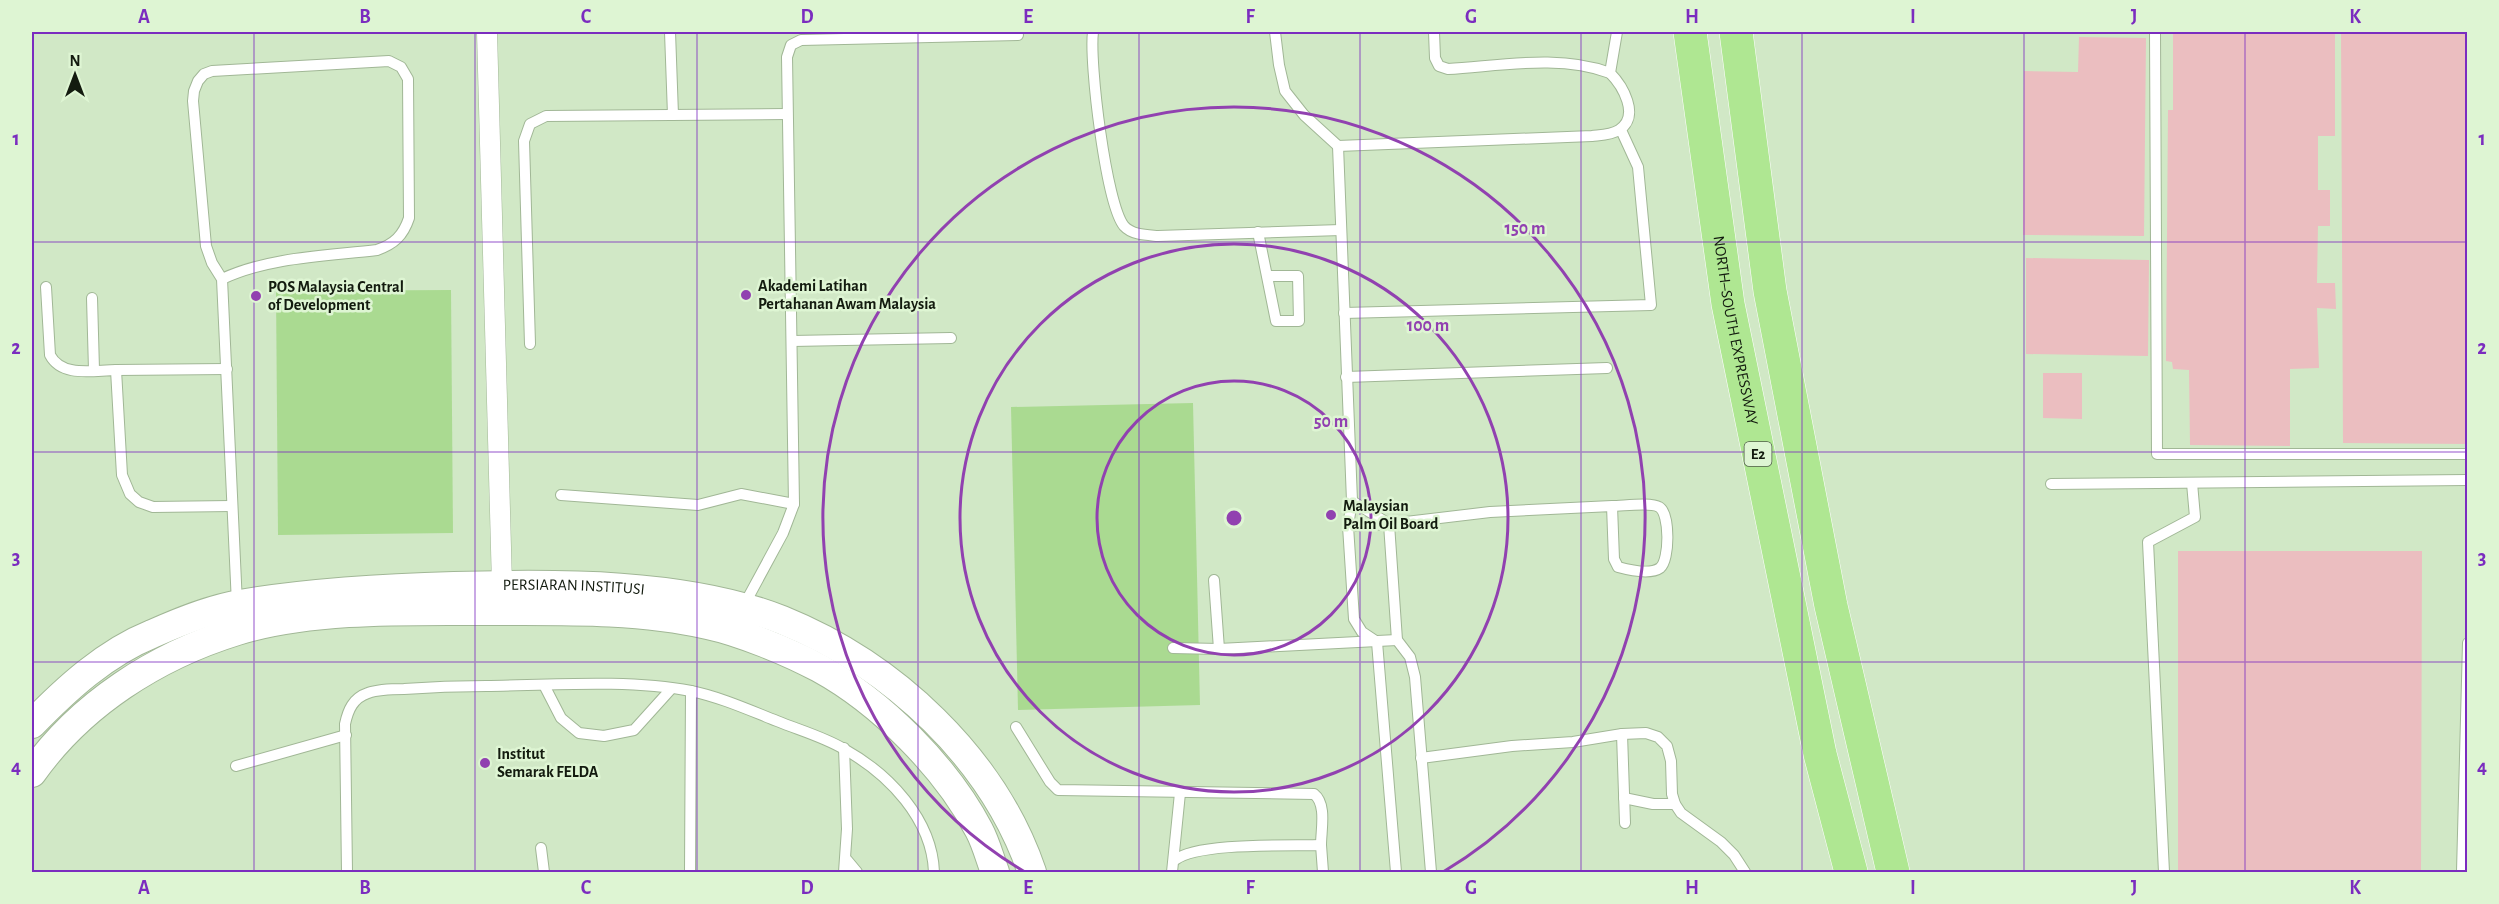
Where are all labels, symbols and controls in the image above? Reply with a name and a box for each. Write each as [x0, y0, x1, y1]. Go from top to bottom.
text: A [138, 7, 150, 27]
text: B [359, 7, 371, 27]
text: C [581, 7, 592, 27]
text: D [800, 7, 814, 27]
text: E [1023, 7, 1033, 27]
text: F [1245, 7, 1255, 27]
text: G [1465, 7, 1477, 27]
text: H [1685, 7, 1699, 27]
text: I [1910, 7, 1916, 27]
text: J [2131, 7, 2137, 27]
text: K [2349, 7, 2361, 27]
north arrow [45, 45, 105, 105]
text: N [69, 53, 81, 69]
text: 1 [12, 129, 20, 149]
text: 1 [2478, 129, 2486, 149]
text: 150 m [1505, 220, 1545, 238]
street label: NORTH–SOUTH EXPRESSWAY [1711, 235, 1761, 427]
place label: Akademi Latihan Pertahanan Awam Malaysia [758, 278, 936, 313]
place label: POS Malaysia Central of Development [268, 279, 404, 313]
marker: Akademi Latihan Pertahanan Awam Malaysia [739, 288, 753, 302]
marker: POS Malaysia Central of Development [249, 289, 263, 303]
text: 100 m [1407, 317, 1449, 335]
text: 2 [11, 338, 21, 358]
text: 2 [2477, 338, 2487, 358]
text: 50 m [1314, 413, 1348, 431]
road number: E2 [1744, 442, 1772, 466]
place label: Malaysian Palm Oil Board [1343, 498, 1439, 532]
centre of rings [1224, 508, 1244, 528]
marker: Malaysian Palm Oil Board [1324, 508, 1338, 522]
text: 3 [12, 548, 20, 568]
text: 3 [2478, 548, 2486, 568]
street label: PERSIARAN INSTITUSI [503, 577, 645, 598]
place label: Institut Semarak FELDA [497, 746, 599, 780]
marker: Institut Semarak FELDA [478, 756, 492, 770]
text: 4 [11, 757, 21, 777]
text: 4 [2477, 757, 2487, 777]
text: A [138, 878, 150, 898]
text: B [359, 878, 371, 898]
text: C [581, 878, 592, 898]
text: D [800, 878, 814, 898]
text: E [1023, 878, 1033, 898]
text: F [1245, 878, 1255, 898]
text: G [1465, 878, 1477, 898]
text: H [1685, 878, 1699, 898]
text: I [1910, 878, 1916, 898]
text: J [2131, 878, 2137, 898]
text: K [2349, 878, 2361, 898]

